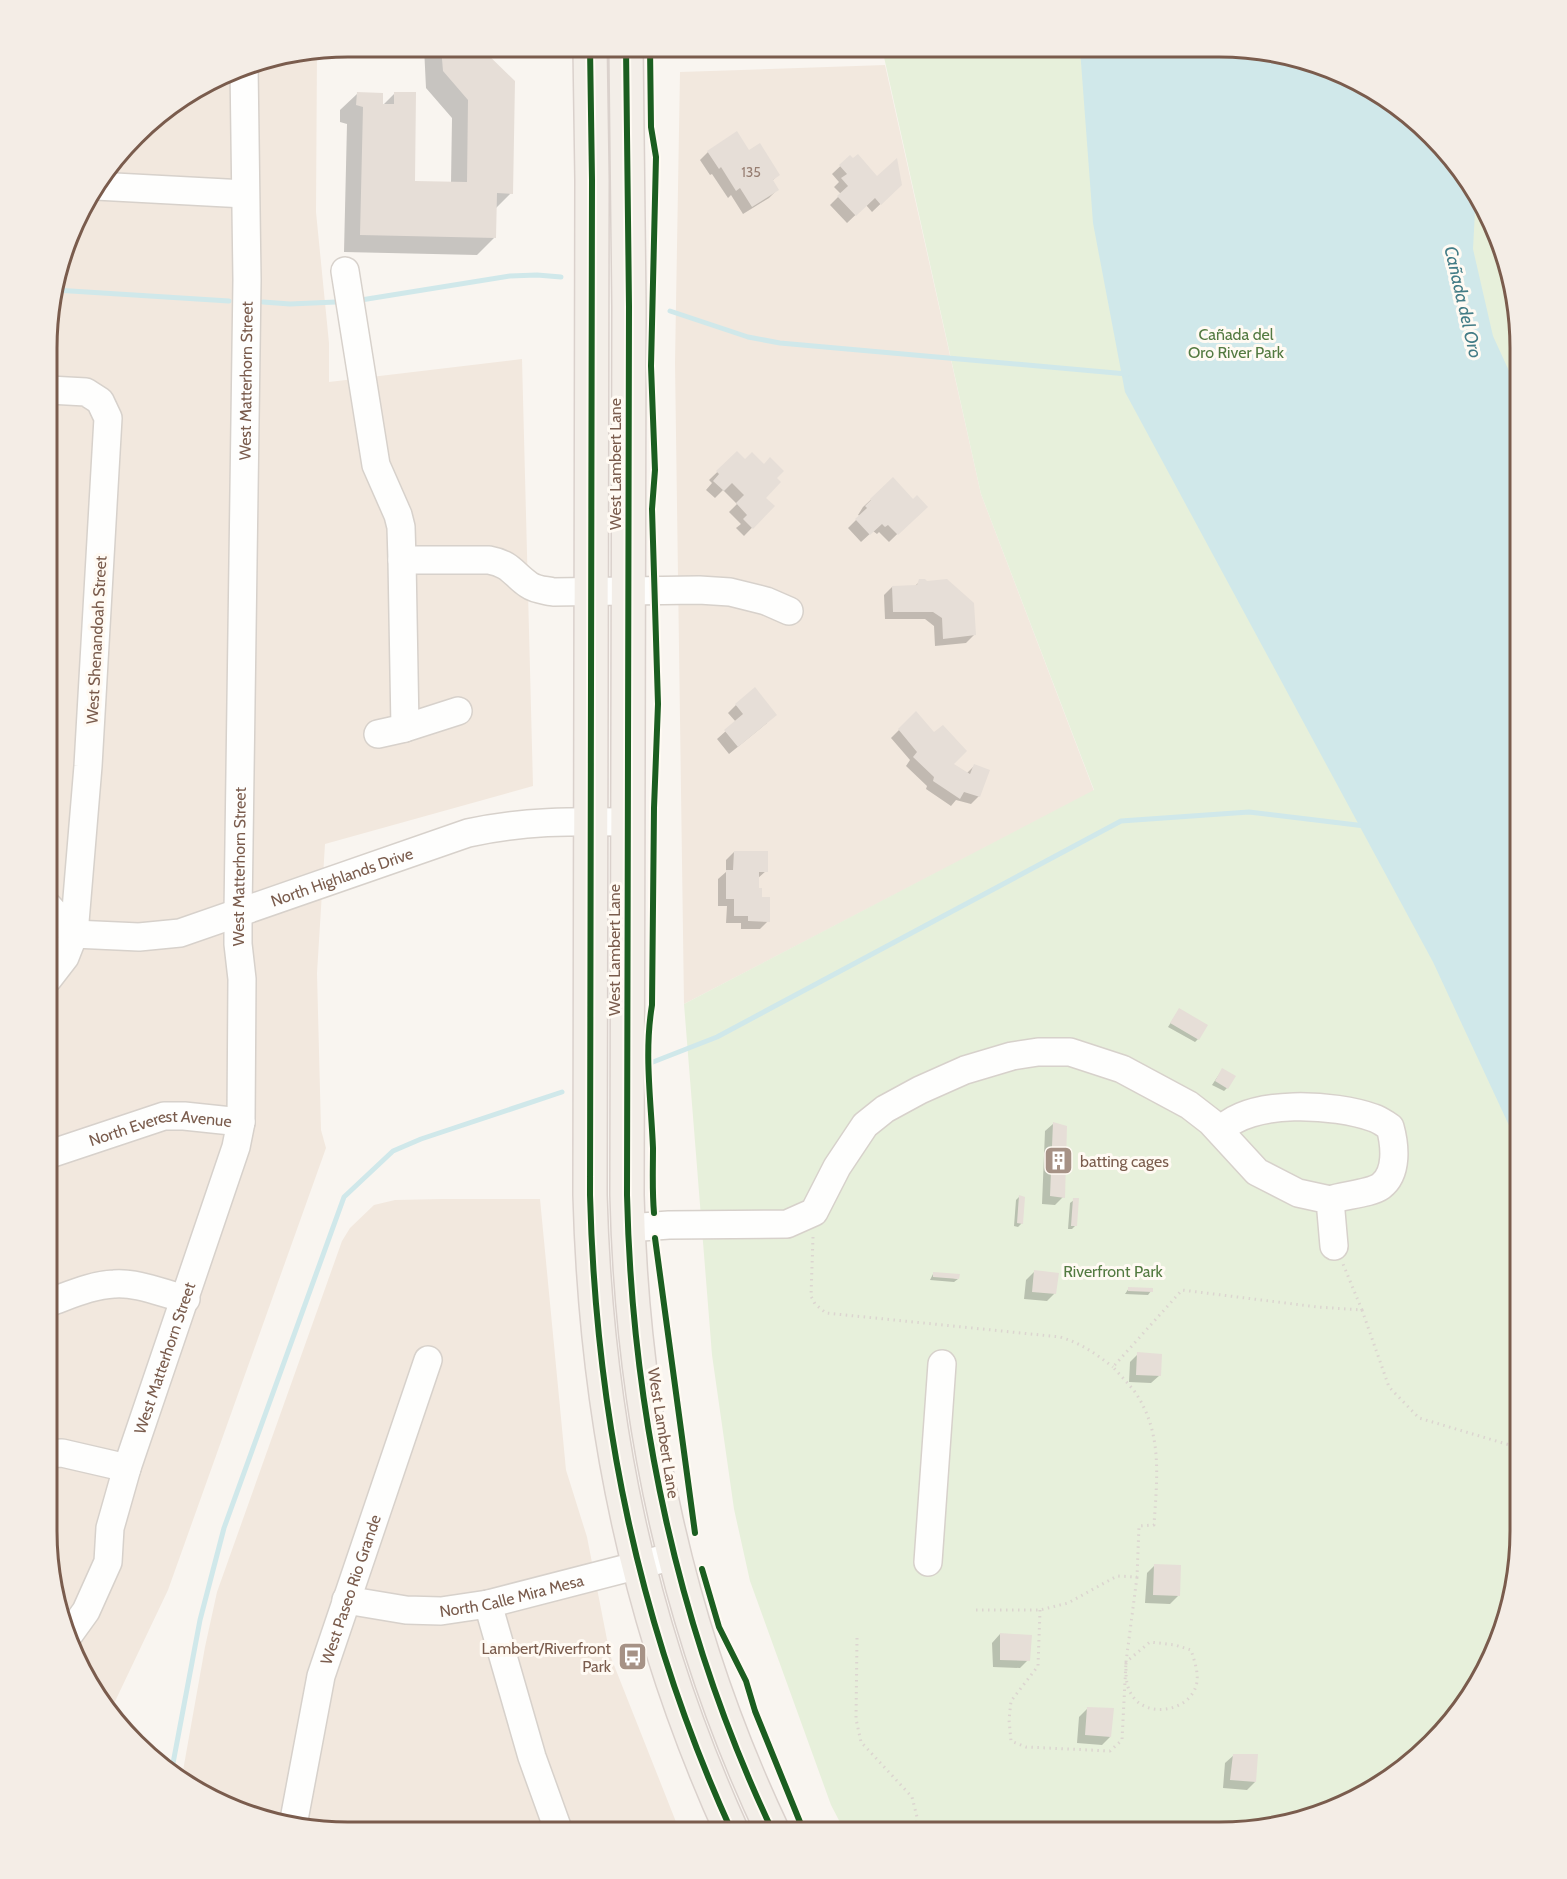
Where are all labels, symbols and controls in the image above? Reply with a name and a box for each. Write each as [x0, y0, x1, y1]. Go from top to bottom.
house number: 135 [741, 163, 761, 181]
water label: Cañada del Oro [1439, 244, 1487, 360]
street label: West Matterhorn Street [235, 300, 257, 460]
park label: Cañada del Oro River Park [1188, 325, 1285, 362]
street label: West Lambert Lane [606, 398, 625, 530]
street label: West Shenandoah Street [83, 555, 110, 725]
street label: West Matterhorn Street [229, 786, 250, 946]
street label: North Highlands Drive [268, 844, 416, 911]
street label: West Lambert Lane [605, 884, 624, 1016]
street label: North Everest Avenue [87, 1107, 233, 1150]
building icon: batting cages [1043, 1145, 1075, 1177]
place label: batting cages [1080, 1152, 1169, 1171]
park label: Riverfront Park [1063, 1262, 1164, 1281]
street label: West Matterhorn Street [130, 1279, 200, 1437]
street label: West Lambert Lane [644, 1366, 683, 1500]
street label: West Paseo Rio Grande [317, 1512, 385, 1667]
street label: North Calle Mira Mesa [438, 1571, 586, 1621]
place label: Lambert/Riverfront Park [482, 1639, 612, 1676]
bus stop icon: Lambert/Riverfront Park [616, 1641, 648, 1673]

